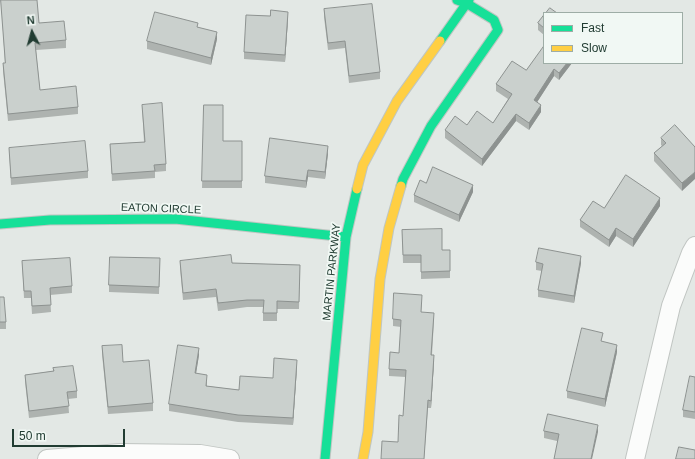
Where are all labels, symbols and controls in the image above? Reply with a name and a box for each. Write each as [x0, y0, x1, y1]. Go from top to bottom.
north arrow [12, 12, 52, 52]
legend [543, 12, 683, 64]
text: N [26, 14, 35, 26]
text: Fast [581, 21, 604, 35]
text: Slow [581, 41, 607, 55]
street label: EATON CIRCLE [121, 201, 201, 217]
street label: MARTIN PARKWAY [320, 223, 344, 321]
scale bar [14, 421, 127, 447]
text: 50 m [19, 429, 46, 443]

